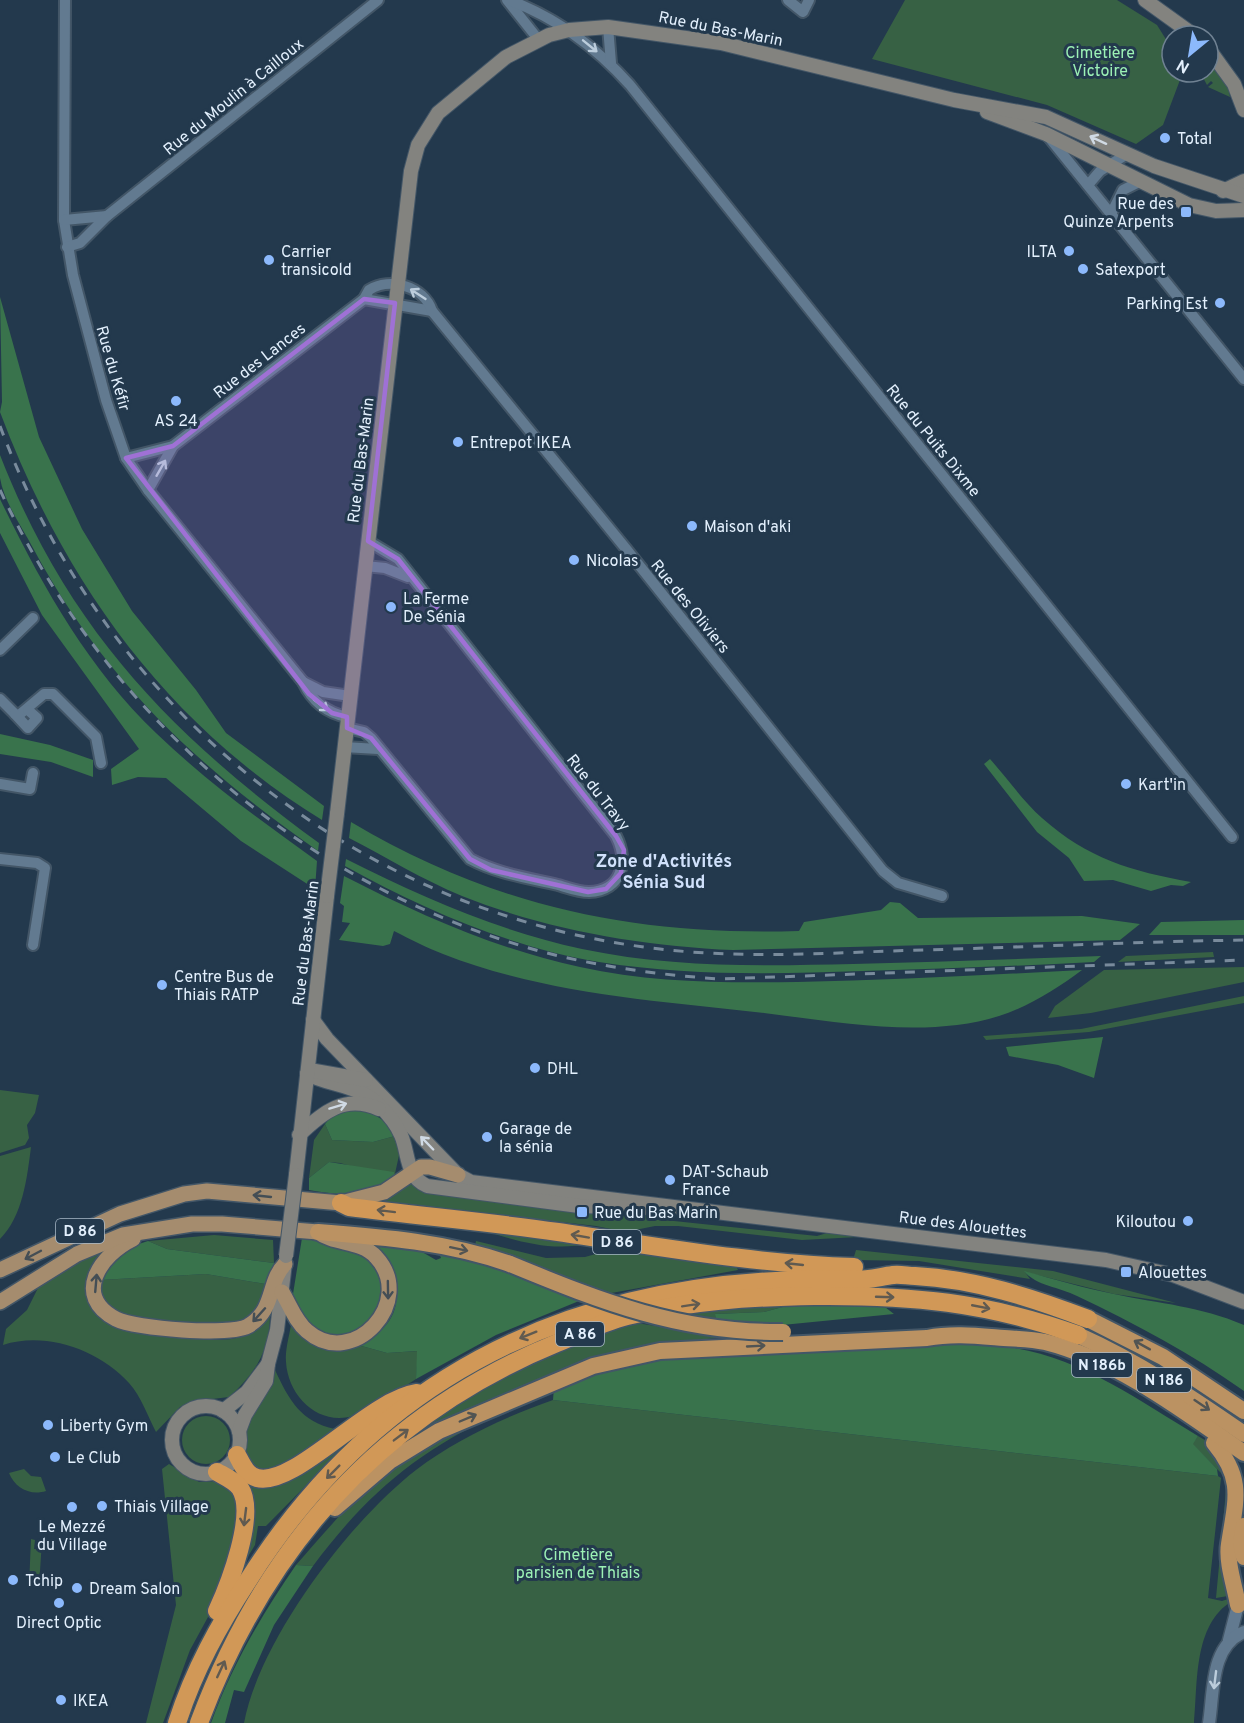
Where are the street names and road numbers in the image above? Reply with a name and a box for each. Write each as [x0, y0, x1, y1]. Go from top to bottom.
street label: Rue du Bas-Marin [657, 8, 785, 52]
street label: Rue du Moulin à Cailloux [160, 35, 309, 160]
street label: Rue des Lances [210, 319, 310, 404]
street label: Rue du Kéfir [90, 324, 134, 414]
street label: Rue du Puits Dixme [881, 381, 984, 502]
street label: Rue du Bas-Marin [344, 396, 380, 524]
street label: Rue des Oliviers [646, 556, 733, 658]
street label: Rue du Travy [561, 751, 634, 836]
street label: Rue du Bas-Marin [289, 879, 325, 1007]
street label: Rue des Alouettes [898, 1208, 1028, 1244]
road number: D 86 [56, 1219, 104, 1243]
road number: D 86 [593, 1230, 641, 1254]
road number: A 86 [556, 1322, 604, 1346]
road number: N 186b [1072, 1353, 1132, 1377]
road number: N 186 [1137, 1368, 1191, 1392]

